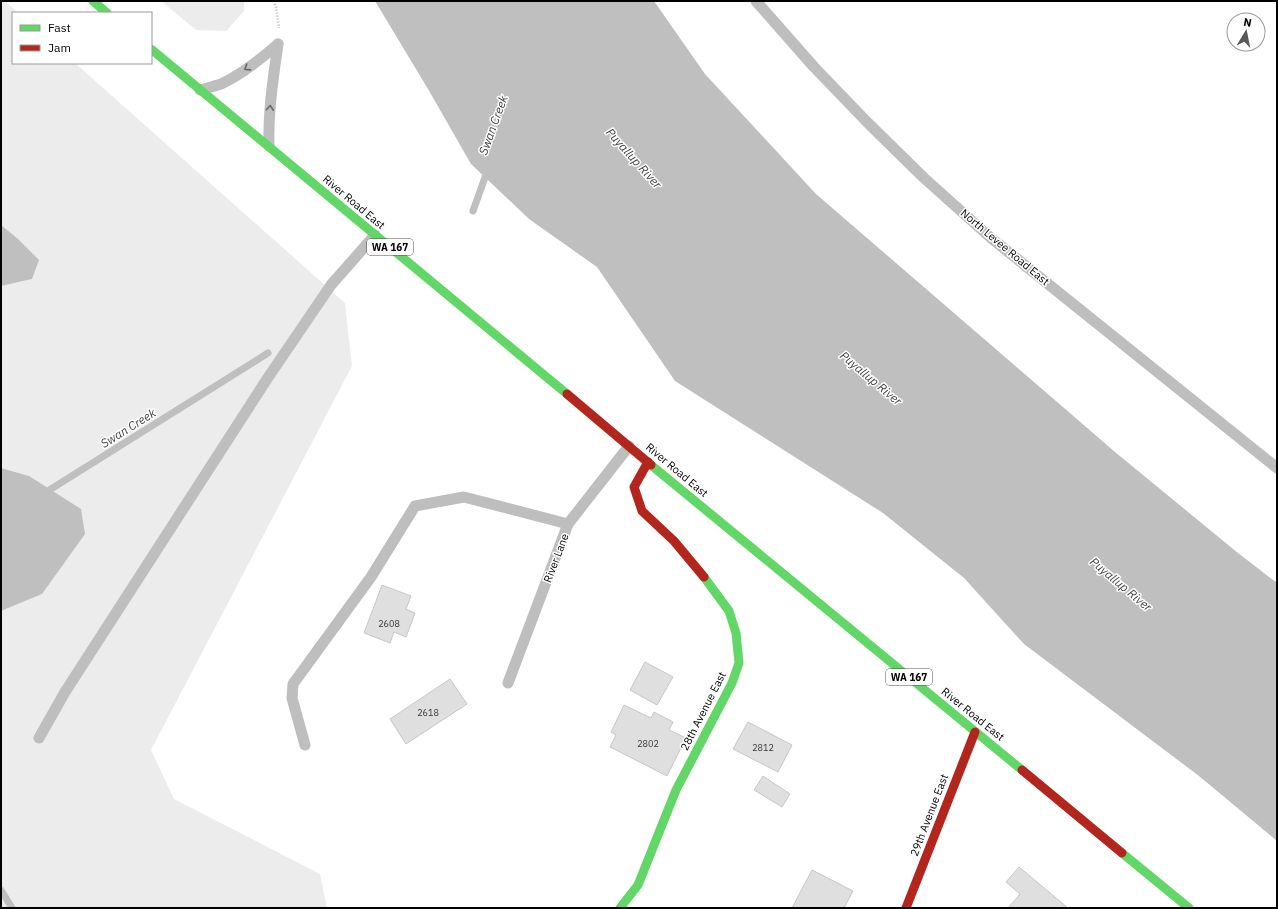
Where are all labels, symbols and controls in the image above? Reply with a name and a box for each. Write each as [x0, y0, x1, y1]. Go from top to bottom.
legend [12, 12, 152, 64]
north arrow [1226, 12, 1266, 52]
text: N [1243, 15, 1253, 30]
text: Fast [48, 20, 71, 35]
text: Jam [48, 40, 71, 55]
one-way arrow [244, 63, 251, 71]
water label: Swan Creek [475, 92, 511, 157]
one-way arrow [265, 105, 274, 111]
water label: Puyallup River [603, 125, 665, 192]
street label: River Road East [320, 172, 388, 232]
street label: North Levee Road East [958, 206, 1052, 288]
road number: WA 167 [367, 239, 413, 255]
water label: Puyallup River [837, 348, 905, 409]
water label: Swan Creek [98, 405, 159, 451]
street label: River Road East [643, 440, 711, 500]
street label: River Lane [540, 531, 572, 585]
water label: Puyallup River [1087, 554, 1155, 615]
house number: 2608 [378, 618, 400, 629]
street label: 28th Avenue East [677, 669, 729, 753]
road number: WA 167 [886, 669, 932, 685]
street label: River Road East [939, 684, 1007, 744]
house number: 2618 [417, 707, 439, 718]
house number: 2802 [637, 738, 659, 749]
house number: 2812 [752, 742, 774, 753]
street label: 29th Avenue East [907, 772, 951, 858]

